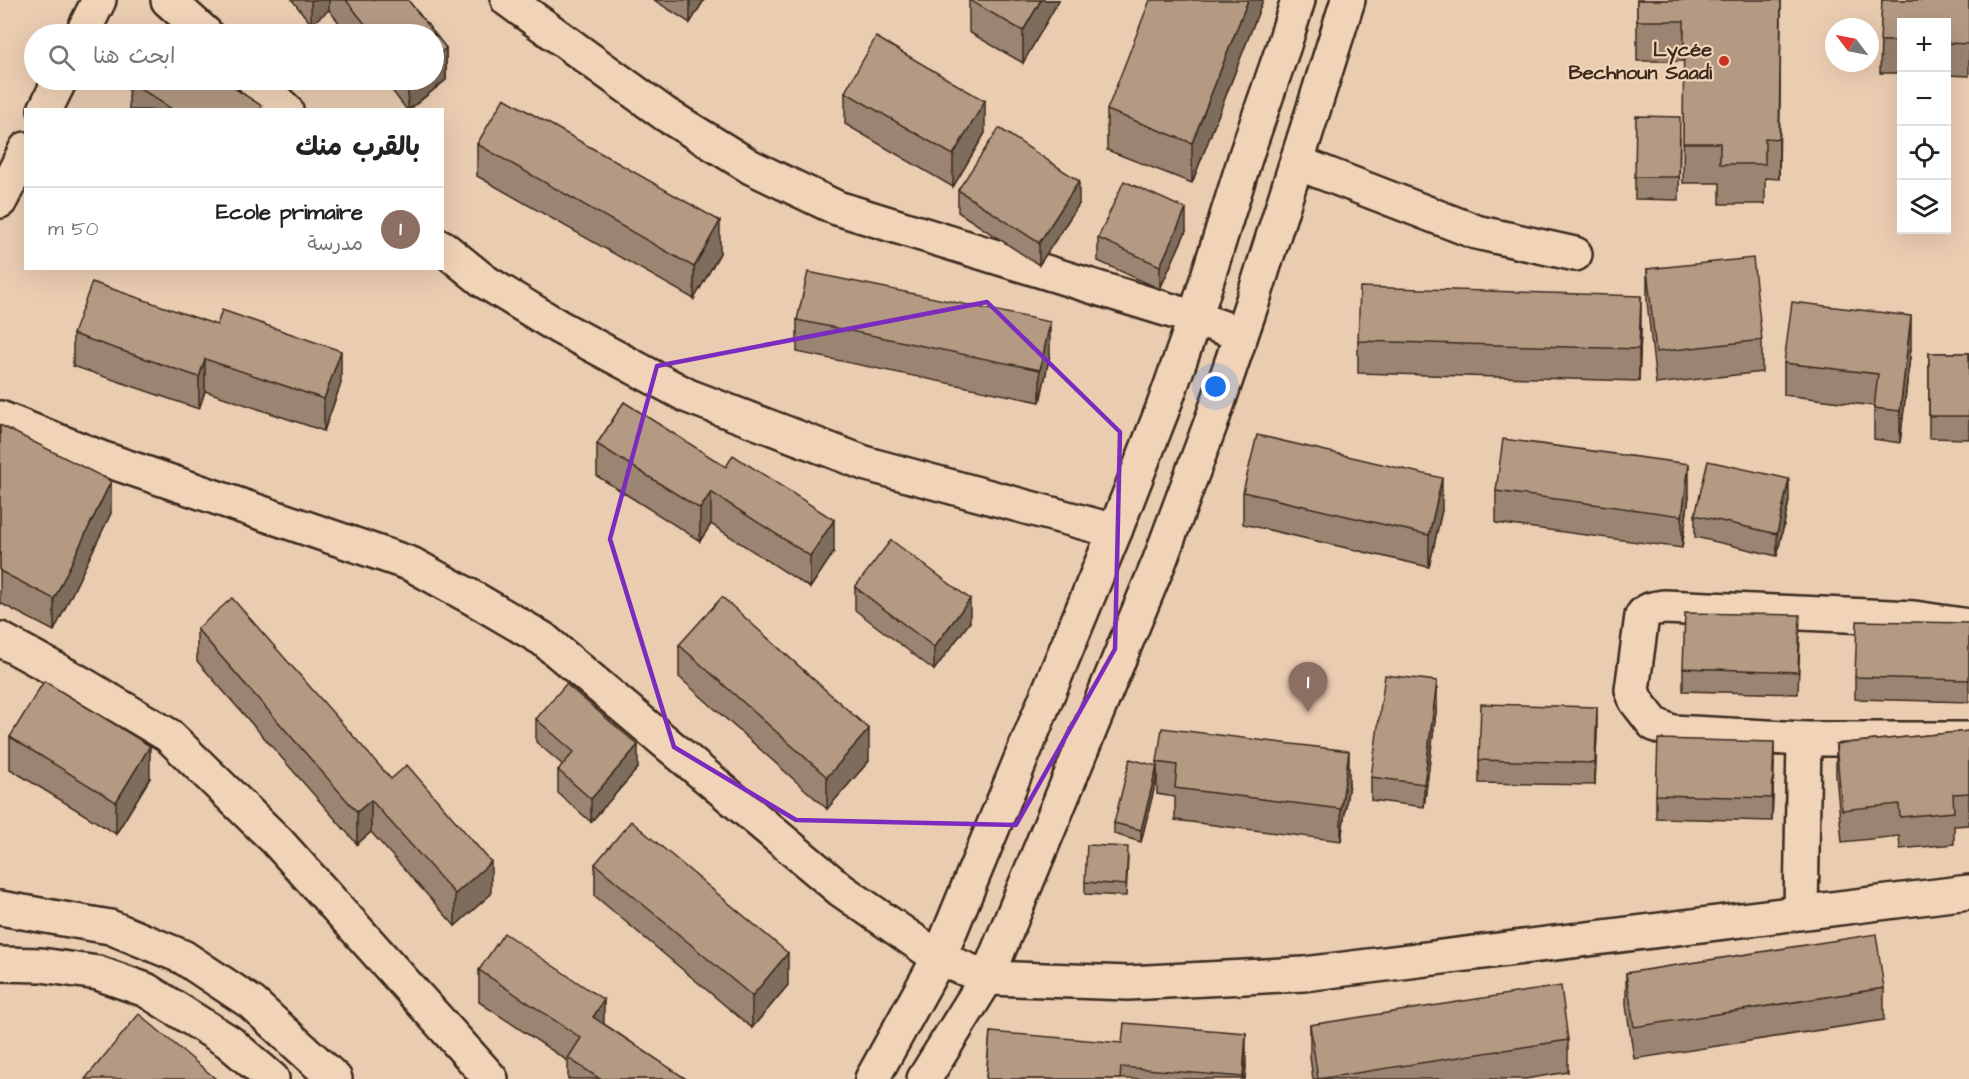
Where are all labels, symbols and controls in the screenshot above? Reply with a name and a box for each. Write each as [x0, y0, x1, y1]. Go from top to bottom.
north arrow [1825, 18, 1879, 72]
map controls [1897, 18, 1951, 234]
button: + [1897, 18, 1951, 72]
search box [24, 24, 444, 90]
place label: Lycée Bechnoun Saadi [1569, 36, 1713, 87]
icon: search [45, 41, 78, 74]
text: ابحث هنا [93, 41, 175, 72]
marker: Lycée Bechnoun Saadi [1717, 54, 1731, 68]
button: − [1897, 72, 1951, 126]
button: locate [1897, 126, 1951, 180]
text: بالقرب منك [296, 129, 420, 165]
button: layers [1897, 180, 1951, 234]
text: Ecole primaire [216, 197, 363, 228]
text: 50 m [48, 215, 98, 243]
text: 1 [399, 215, 402, 243]
text: مدرسة [307, 230, 363, 258]
your location [1201, 372, 1230, 401]
pin: 1 [1288, 662, 1328, 712]

